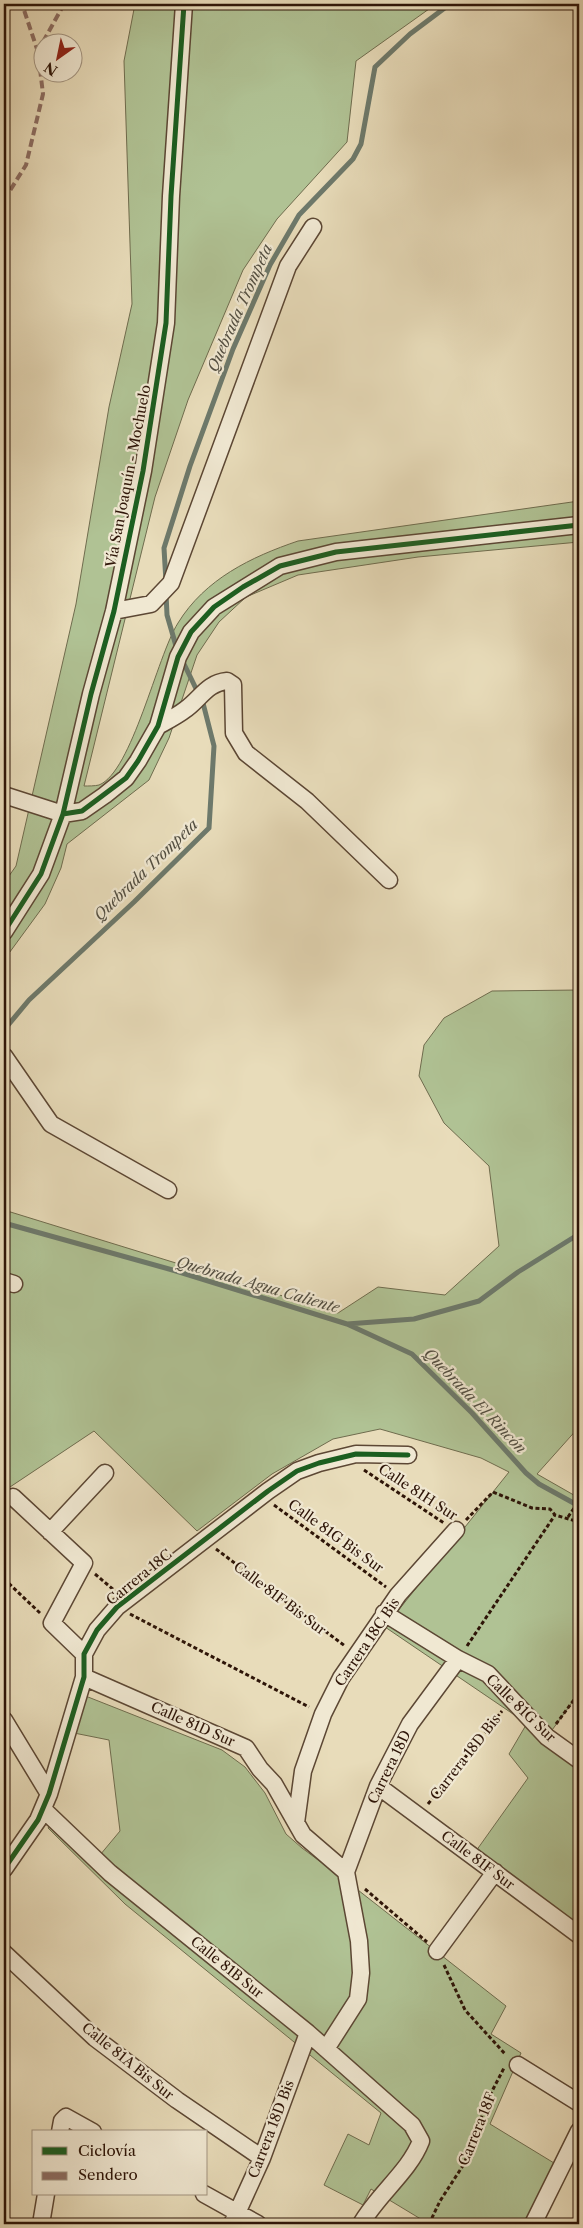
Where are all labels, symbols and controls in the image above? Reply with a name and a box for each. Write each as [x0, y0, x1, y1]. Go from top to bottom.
north arrow [32, 32, 82, 82]
text: N [41, 58, 61, 80]
water label: Quebrada Trompeta [203, 241, 276, 375]
street label: Vía San Joaquín - Mochuelo [101, 383, 155, 570]
water label: Quebrada Trompeta [90, 815, 202, 924]
water label: Quebrada Agua Caliente [174, 1252, 343, 1317]
water label: Quebrada El Rincón [420, 1344, 531, 1457]
street label: Calle 81H Sur [375, 1460, 461, 1524]
street label: Calle 81G Bis Sur [285, 1495, 387, 1577]
street label: Carrera 18C [102, 1545, 176, 1609]
street label: Calle 81F Bis Sur [230, 1557, 330, 1639]
street label: Carrera 18C Bis [331, 1594, 403, 1690]
street label: Calle 81G Sur [482, 1670, 560, 1746]
street label: Calle 81D Sur [148, 1697, 238, 1751]
street label: Carrera 18D Bis [426, 1711, 504, 1803]
street label: Carrera 18D [363, 1727, 415, 1807]
street label: Calle 81F Sur [438, 1826, 518, 1894]
street label: Calle 81B Sur [187, 1932, 267, 2002]
street label: Calle 81A Bis Sur [78, 2018, 178, 2104]
street label: Carrera 18D Bis [244, 2077, 298, 2181]
street label: Carrera 18F [454, 2090, 500, 2168]
legend [32, 2130, 208, 2196]
text: Ciclovía [78, 2141, 136, 2160]
text: Sendero [78, 2165, 138, 2184]

